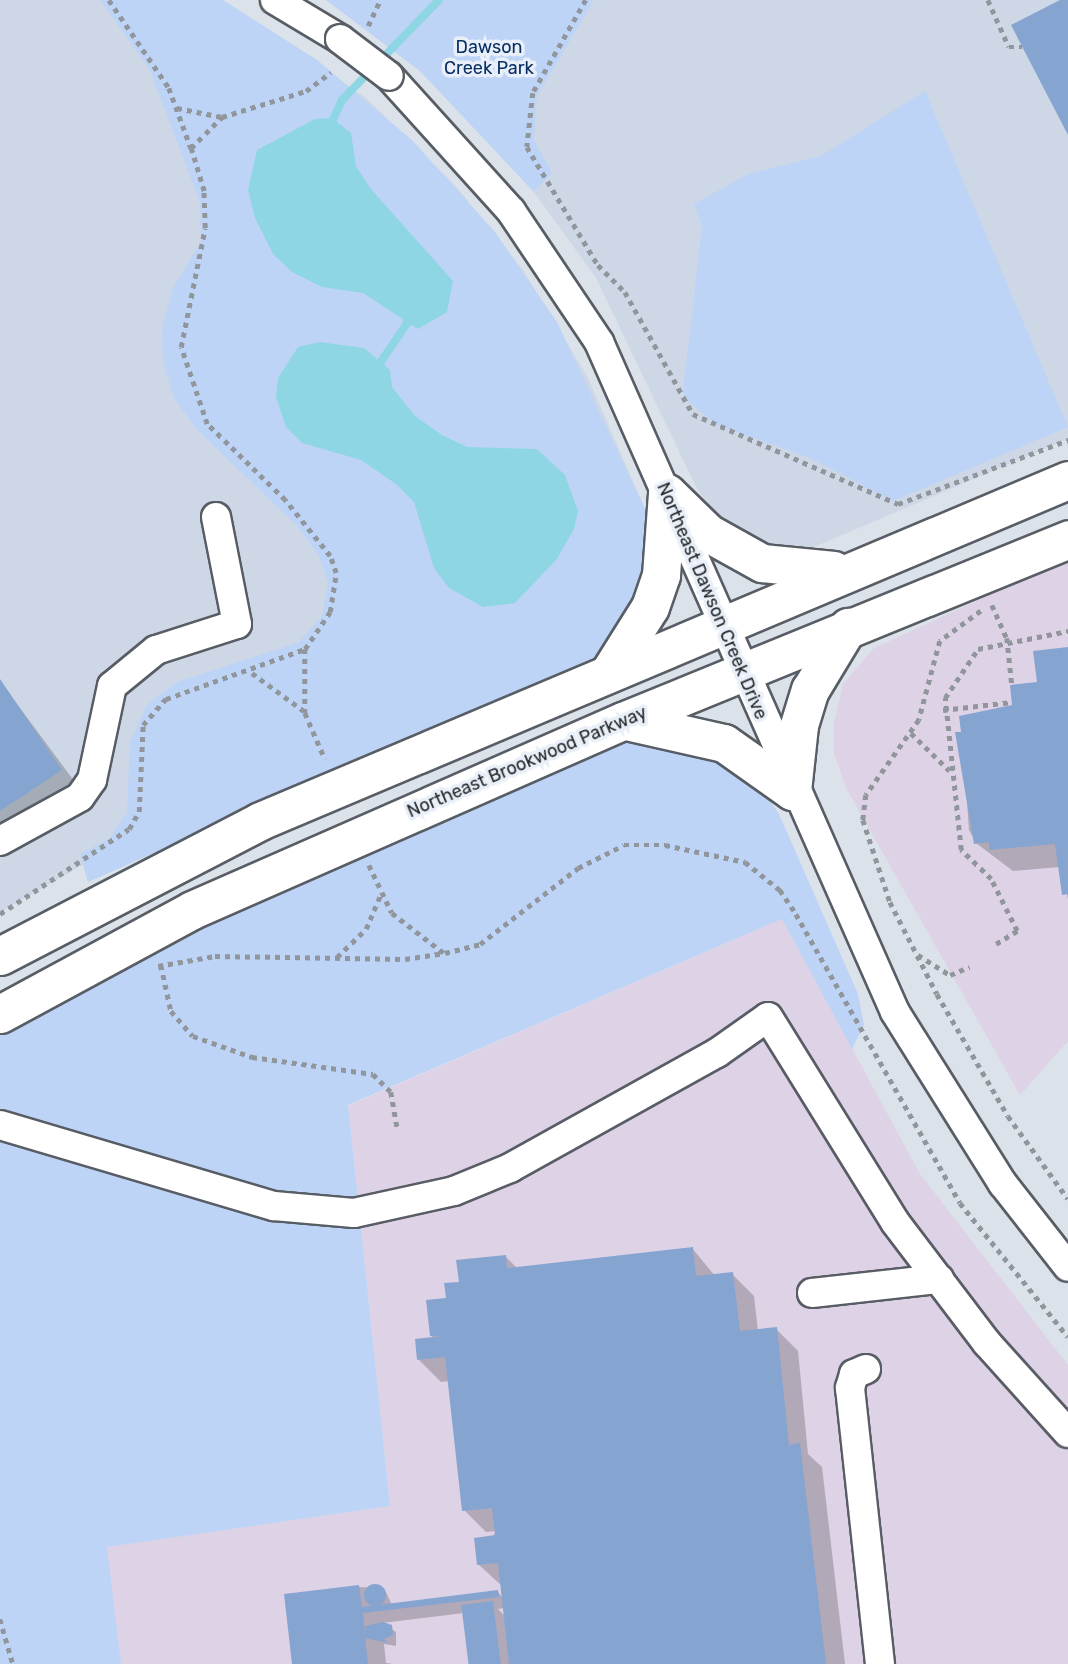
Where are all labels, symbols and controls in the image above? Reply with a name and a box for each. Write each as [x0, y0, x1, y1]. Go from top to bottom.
park label: Dawson Creek Park [444, 37, 534, 80]
street label: Northeast Dawson Creek Drive [652, 479, 772, 723]
street label: Northeast Brookwood Parkway [404, 702, 650, 822]

